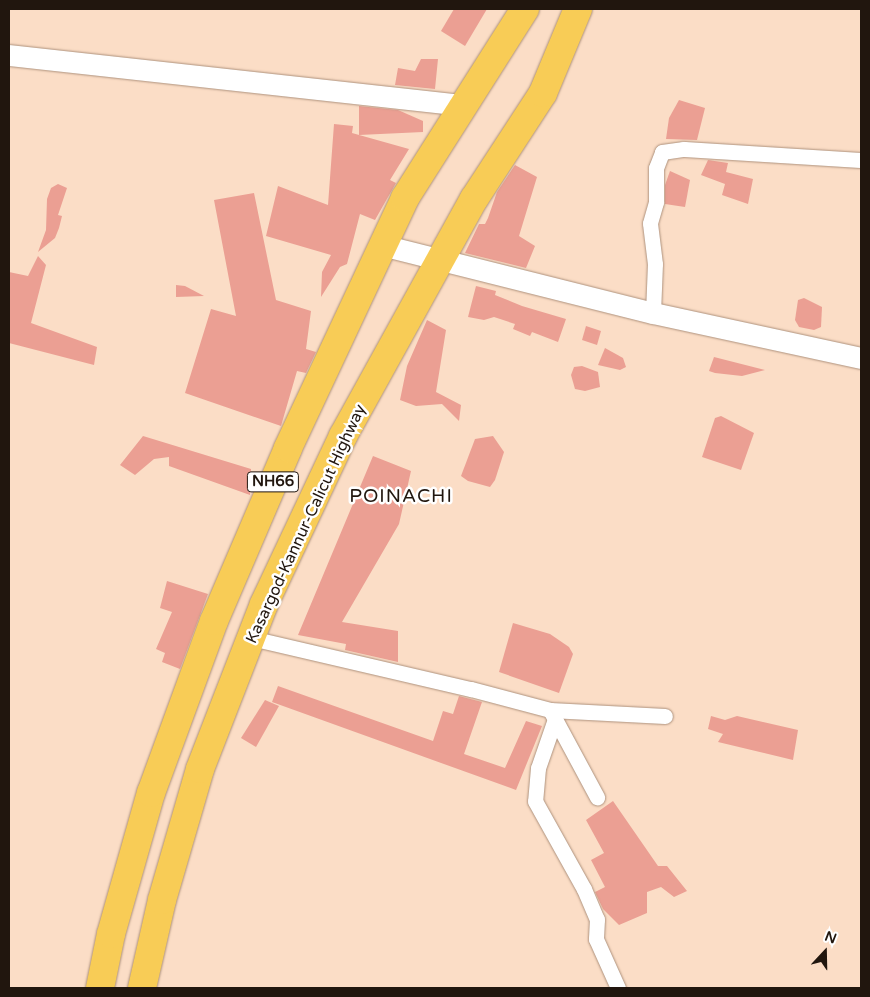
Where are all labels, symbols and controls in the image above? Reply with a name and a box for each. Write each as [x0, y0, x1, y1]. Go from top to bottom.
street label: Kasargod-Kannur-Calicut Highway [242, 401, 370, 647]
road number: NH66 [247, 470, 299, 494]
district label: POINACHI [348, 486, 454, 508]
north arrow [800, 927, 850, 977]
text: N [822, 928, 839, 947]

